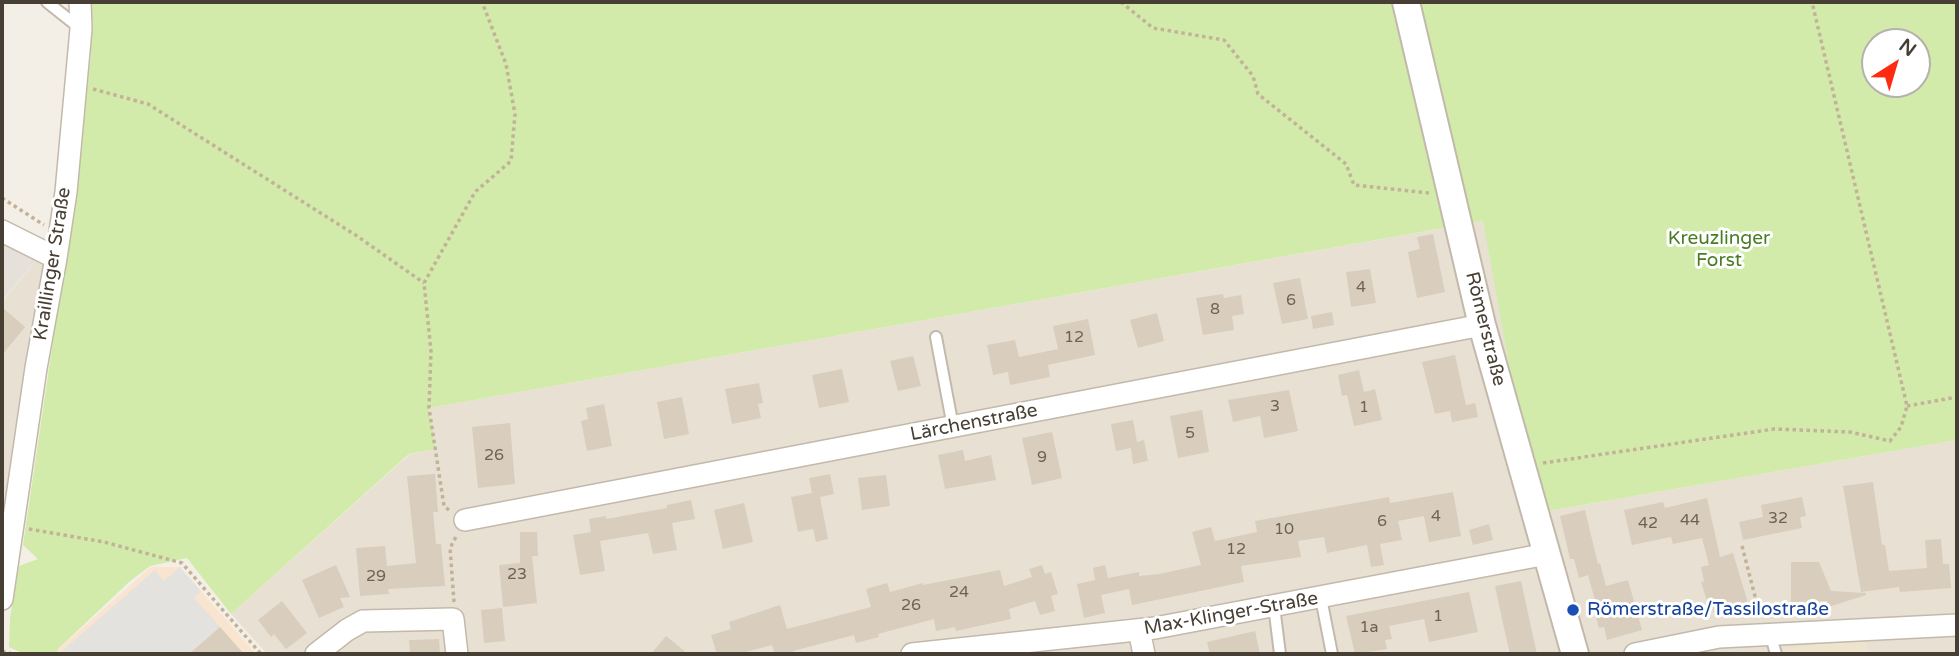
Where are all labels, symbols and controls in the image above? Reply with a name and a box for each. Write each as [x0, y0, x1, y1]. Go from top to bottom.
north arrow [1861, 28, 1931, 98]
text: N [1895, 34, 1920, 61]
street label: Kraillinger Straße [30, 186, 76, 342]
park label: Kreuzlinger Forst [1668, 228, 1770, 272]
street label: Römerstraße [1460, 269, 1510, 389]
house number: 4 [1356, 278, 1366, 298]
house number: 6 [1286, 291, 1296, 311]
house number: 8 [1210, 300, 1220, 320]
house number: 12 [1064, 328, 1084, 348]
house number: 3 [1270, 397, 1280, 417]
house number: 1 [1359, 398, 1369, 418]
street label: Lärchenstraße [908, 399, 1040, 447]
house number: 5 [1185, 424, 1195, 444]
house number: 26 [484, 446, 504, 466]
house number: 9 [1037, 448, 1047, 468]
house number: 4 [1431, 507, 1441, 527]
house number: 32 [1768, 509, 1788, 529]
house number: 44 [1680, 511, 1700, 531]
house number: 6 [1377, 512, 1387, 532]
house number: 42 [1638, 514, 1658, 534]
house number: 10 [1274, 520, 1294, 540]
house number: 12 [1226, 540, 1246, 560]
house number: 23 [507, 565, 527, 585]
house number: 29 [366, 567, 386, 587]
house number: 24 [949, 583, 969, 603]
street label: Max-Klinger-Straße [1142, 587, 1320, 641]
house number: 26 [901, 596, 921, 616]
place label: Römerstraße/Tassilostraße [1587, 599, 1829, 621]
marker: Römerstraße/Tassilostraße [1565, 602, 1581, 618]
house number: 1 [1433, 607, 1443, 627]
house number: 1a [1359, 618, 1379, 638]

